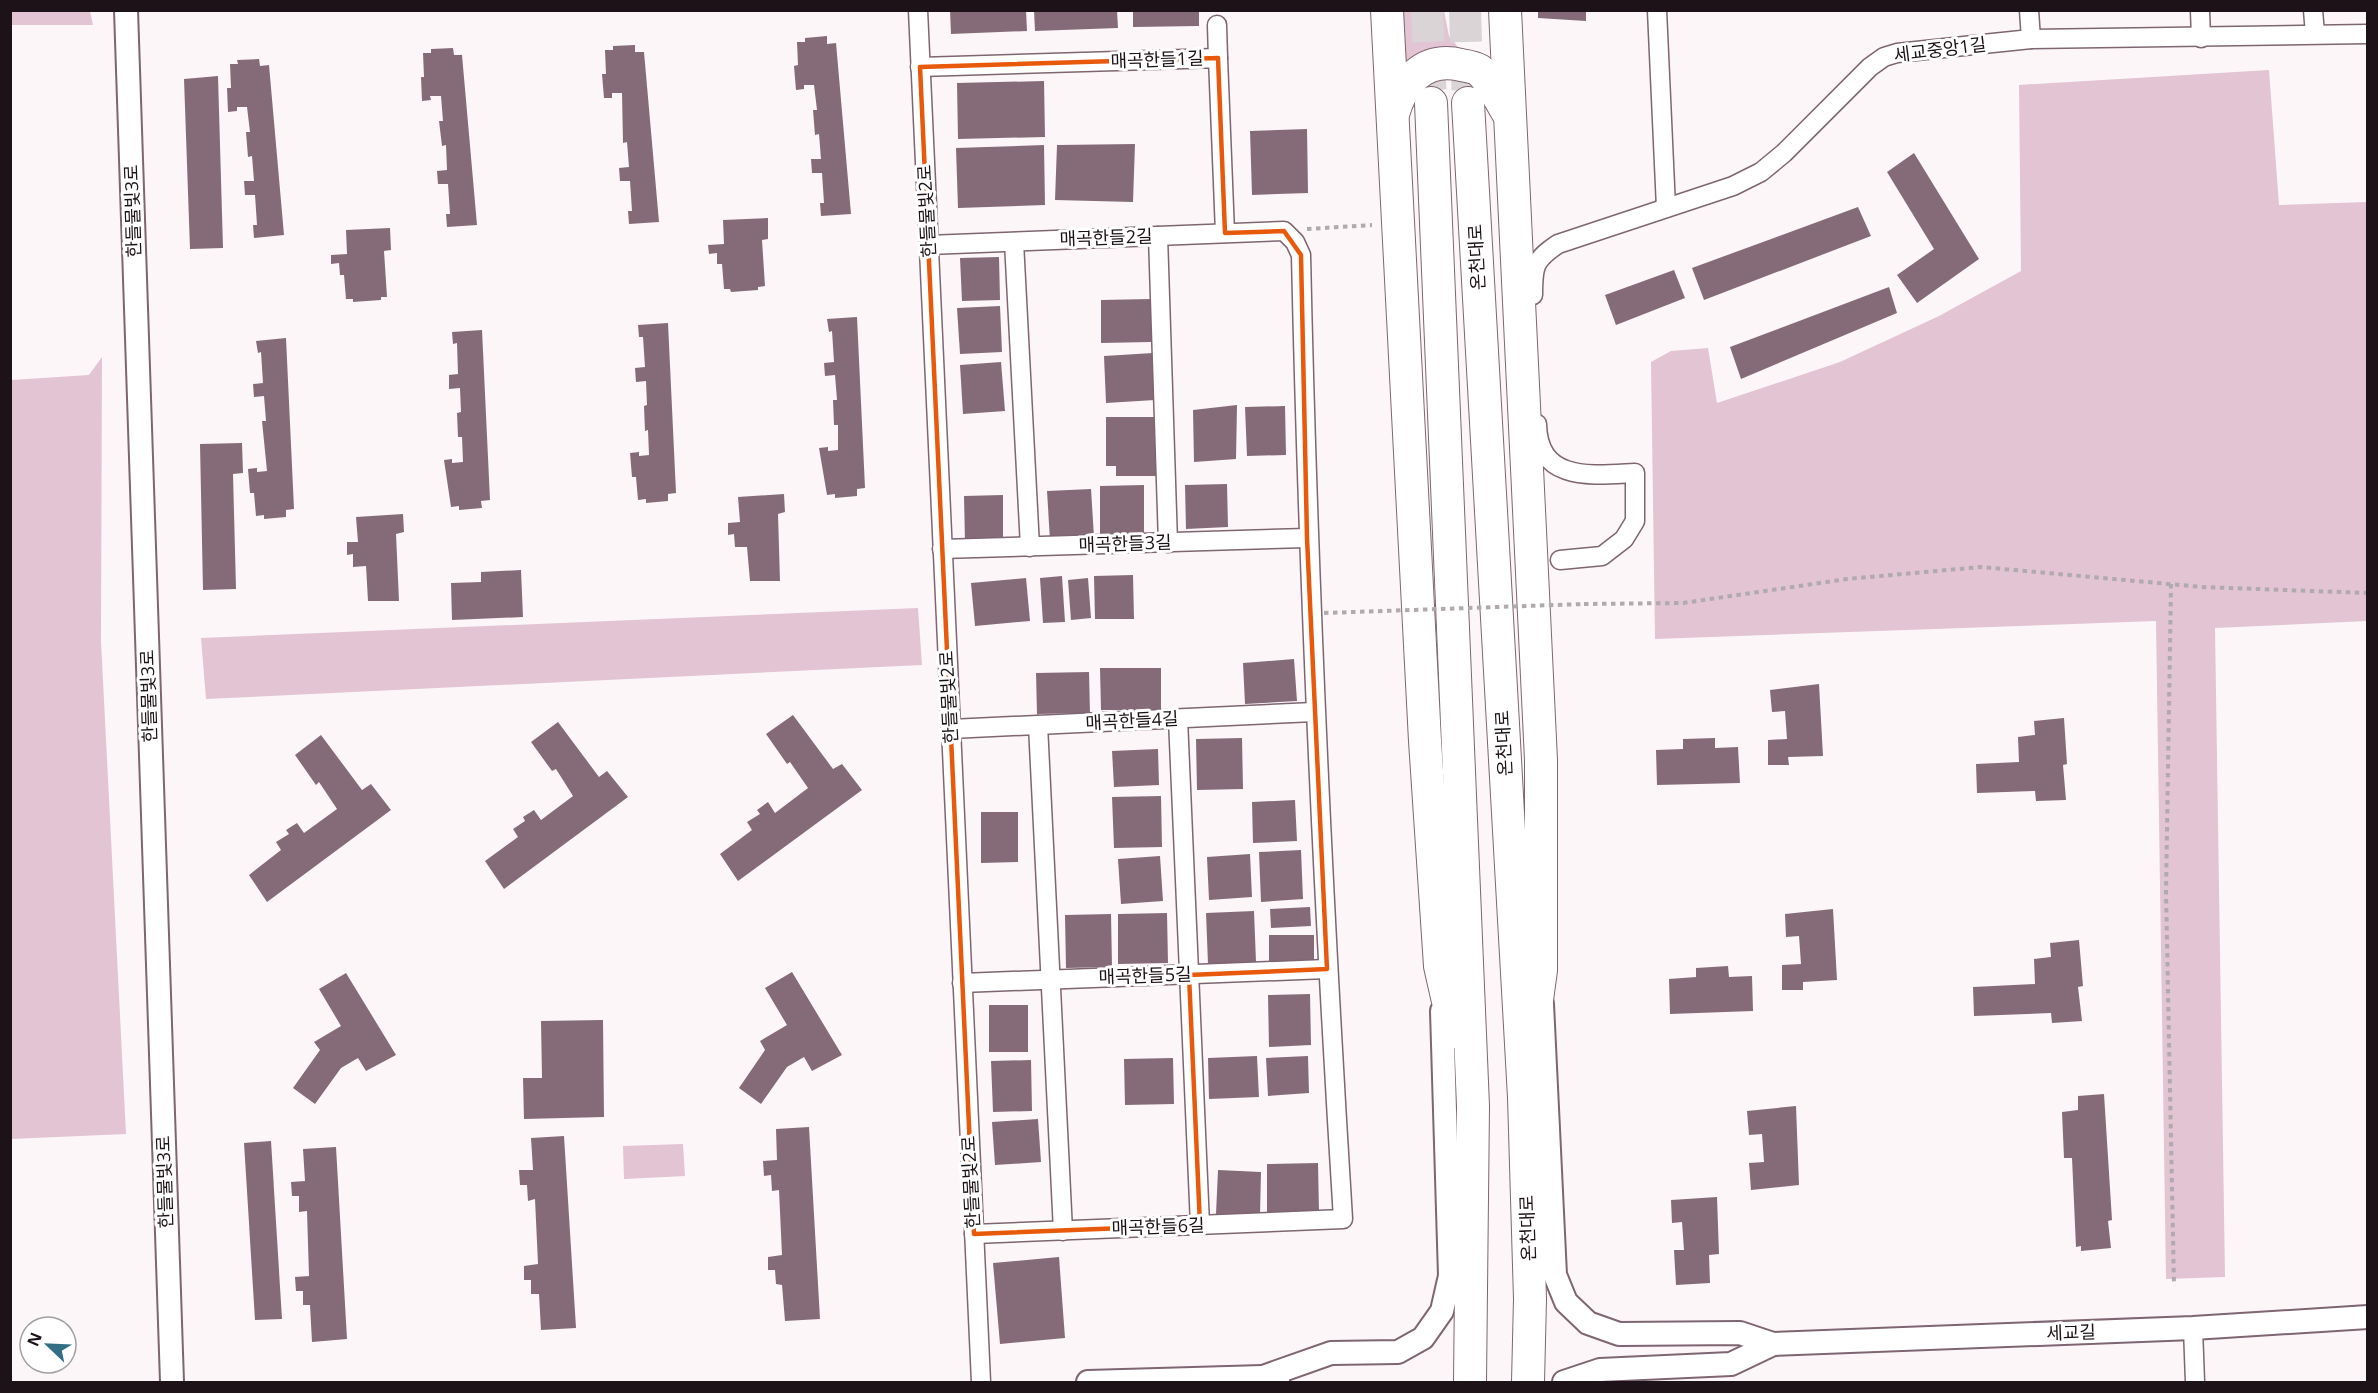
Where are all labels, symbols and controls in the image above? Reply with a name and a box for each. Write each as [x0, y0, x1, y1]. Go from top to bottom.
street label: 세교중앙1길 [1892, 31, 1988, 67]
street label: 매곡한들1길 [1110, 45, 1204, 73]
street label: 한들물빛3로 [118, 164, 146, 258]
street label: 한들물빛2로 [912, 164, 940, 258]
street label: 매곡한들2길 [1059, 223, 1153, 251]
street label: 온천대로 [1462, 223, 1490, 291]
street label: 매곡한들3길 [1078, 529, 1172, 557]
street label: 한들물빛3로 [134, 649, 162, 743]
street label: 한들물빛2로 [934, 650, 962, 744]
street label: 매곡한들4길 [1085, 706, 1179, 734]
street label: 온천대로 [1489, 709, 1517, 777]
street label: 매곡한들5길 [1098, 961, 1192, 989]
street label: 한들물빛3로 [150, 1135, 178, 1229]
street label: 한들물빛2로 [956, 1135, 984, 1229]
street label: 온천대로 [1514, 1195, 1540, 1262]
street label: 매곡한들6길 [1111, 1212, 1205, 1240]
north arrow [18, 1315, 78, 1375]
street label: 세교길 [2046, 1319, 2096, 1345]
text: N [22, 1329, 47, 1349]

